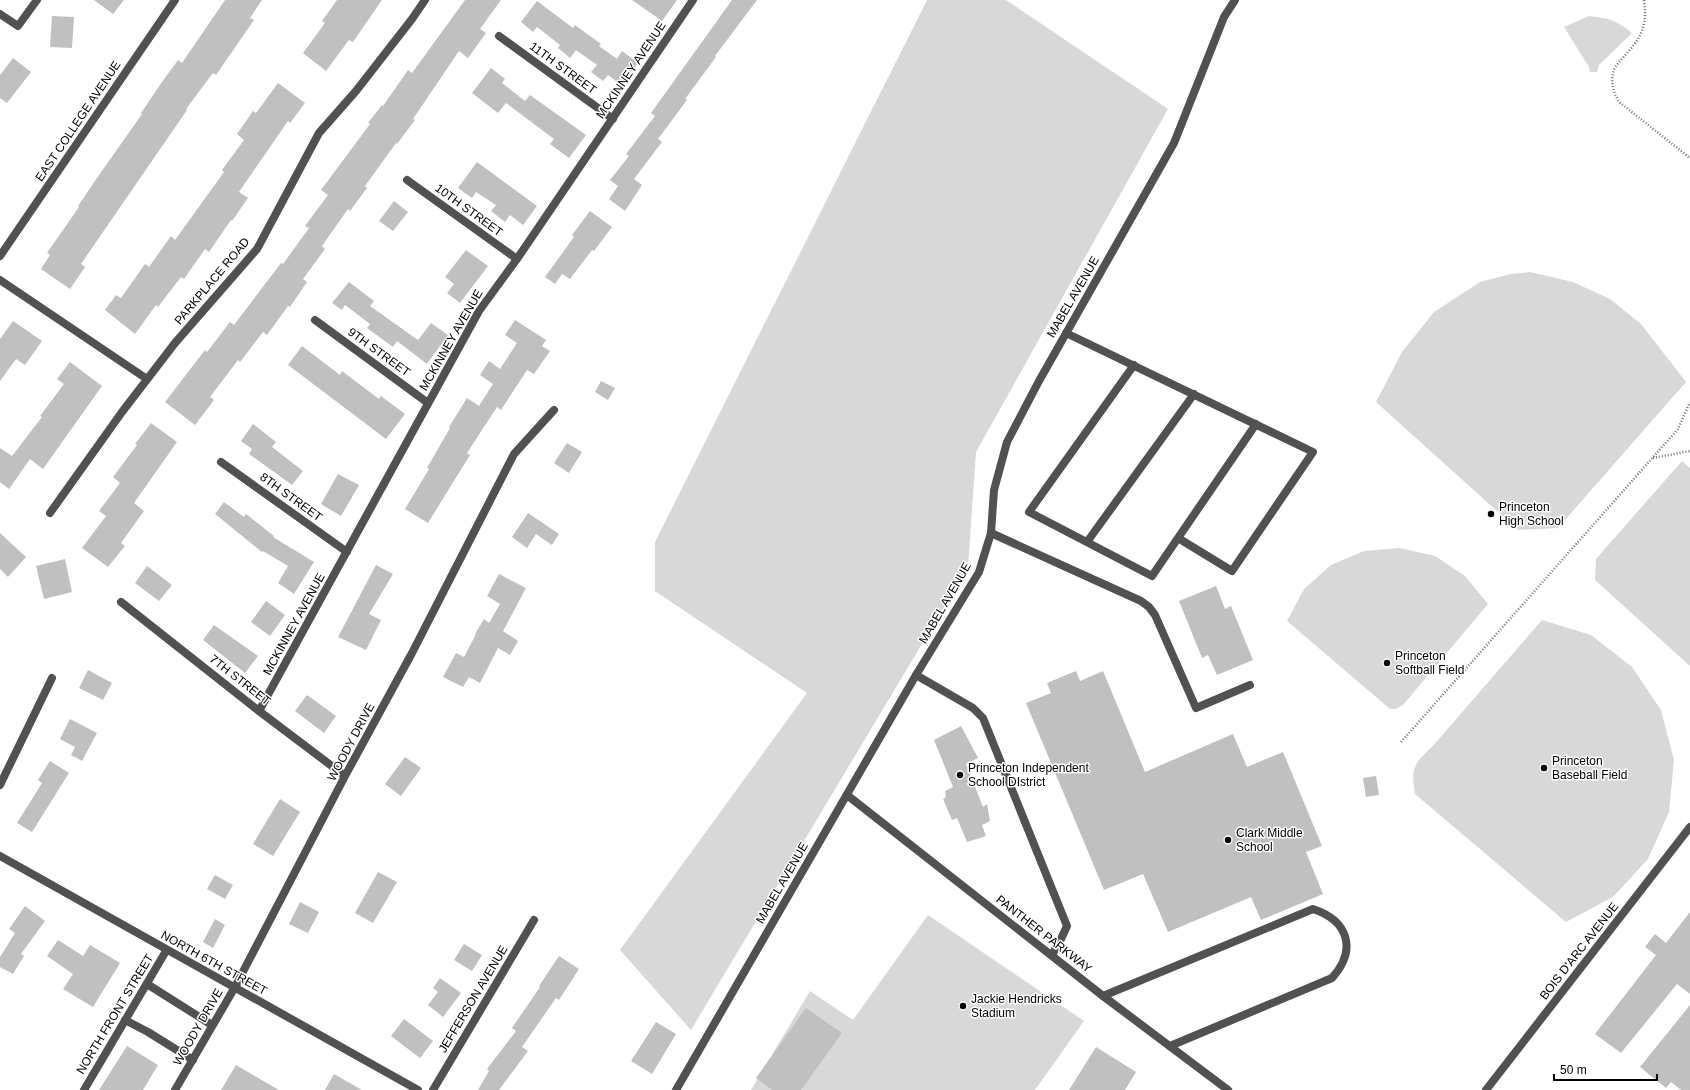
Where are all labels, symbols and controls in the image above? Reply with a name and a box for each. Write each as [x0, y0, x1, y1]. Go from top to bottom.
street label: MCKINNEY AVENUE [593, 19, 669, 121]
street label: 11TH STREET [527, 39, 600, 97]
street label: EAST COLLEGE AVENUE [32, 58, 124, 184]
street label: 10TH STREET [433, 181, 506, 240]
street label: PARKPLACE ROAD [172, 234, 253, 327]
street label: MABEL AVENUE [1044, 254, 1102, 340]
street label: MCKINNEY AVENUE [416, 287, 486, 393]
street label: 9TH STREET [345, 325, 413, 380]
street label: 8TH STREET [257, 470, 325, 525]
place label: Princeton High School [1499, 500, 1564, 528]
marker: Princeton High School [1486, 509, 1496, 519]
street label: MABEL AVENUE [916, 560, 974, 646]
street label: MCKINNEY AVENUE [260, 571, 328, 677]
place label: Princeton Softball Field [1395, 649, 1464, 677]
street label: 7TH STREET [207, 652, 274, 709]
marker: Princeton Softball Field [1382, 658, 1392, 668]
street label: WOODY DRIVE [325, 701, 377, 783]
place label: Princeton Baseball Field [1552, 754, 1627, 782]
place label: Princeton Independent School DIstrict [968, 761, 1089, 789]
marker: Princeton Baseball Field [1539, 763, 1549, 773]
marker: Princeton Independent School DIstrict [955, 770, 965, 780]
place label: Clark Middle School [1236, 826, 1303, 854]
marker: Clark Middle School [1223, 835, 1233, 845]
street label: MABEL AVENUE [753, 840, 811, 926]
street label: PANTHER PARKWAY [993, 892, 1095, 976]
street label: BOIS D'ARC AVENUE [1537, 900, 1621, 1002]
street label: NORTH 6TH STREET [159, 928, 270, 998]
street label: JEFFERSON AVENUE [435, 943, 511, 1055]
street label: NORTH FRONT STREET [74, 951, 157, 1077]
street label: WOODY DRIVE [170, 986, 226, 1068]
place label: Jackie Hendricks Stadium [971, 992, 1062, 1020]
marker: Jackie Hendricks Stadium [958, 1001, 968, 1011]
scale bar [1554, 1056, 1657, 1082]
text: 50 m [1560, 1063, 1587, 1077]

